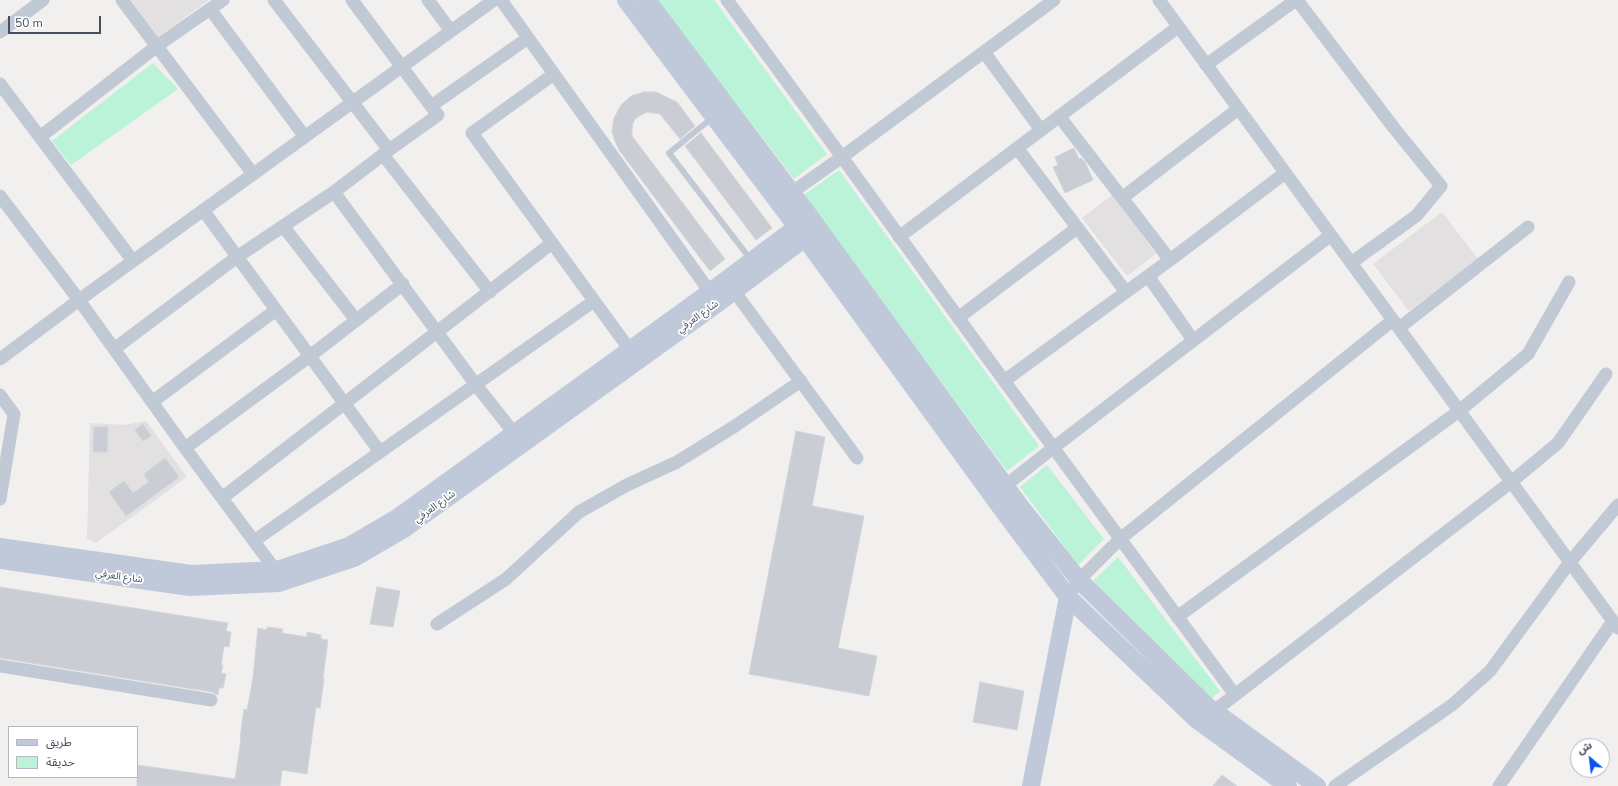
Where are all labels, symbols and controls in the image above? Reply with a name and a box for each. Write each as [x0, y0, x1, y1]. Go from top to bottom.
scale bar [10, 8, 103, 34]
text: 50 m [15, 15, 43, 31]
street label: شارع العرفي [675, 298, 721, 336]
street label: شارع العرفي [412, 488, 458, 526]
street label: شارع العرفي [95, 568, 143, 586]
legend [8, 726, 138, 778]
text: طريق [46, 734, 72, 750]
north arrow [1570, 738, 1610, 778]
text: ش [1574, 738, 1595, 758]
text: حديقة [46, 754, 75, 770]

